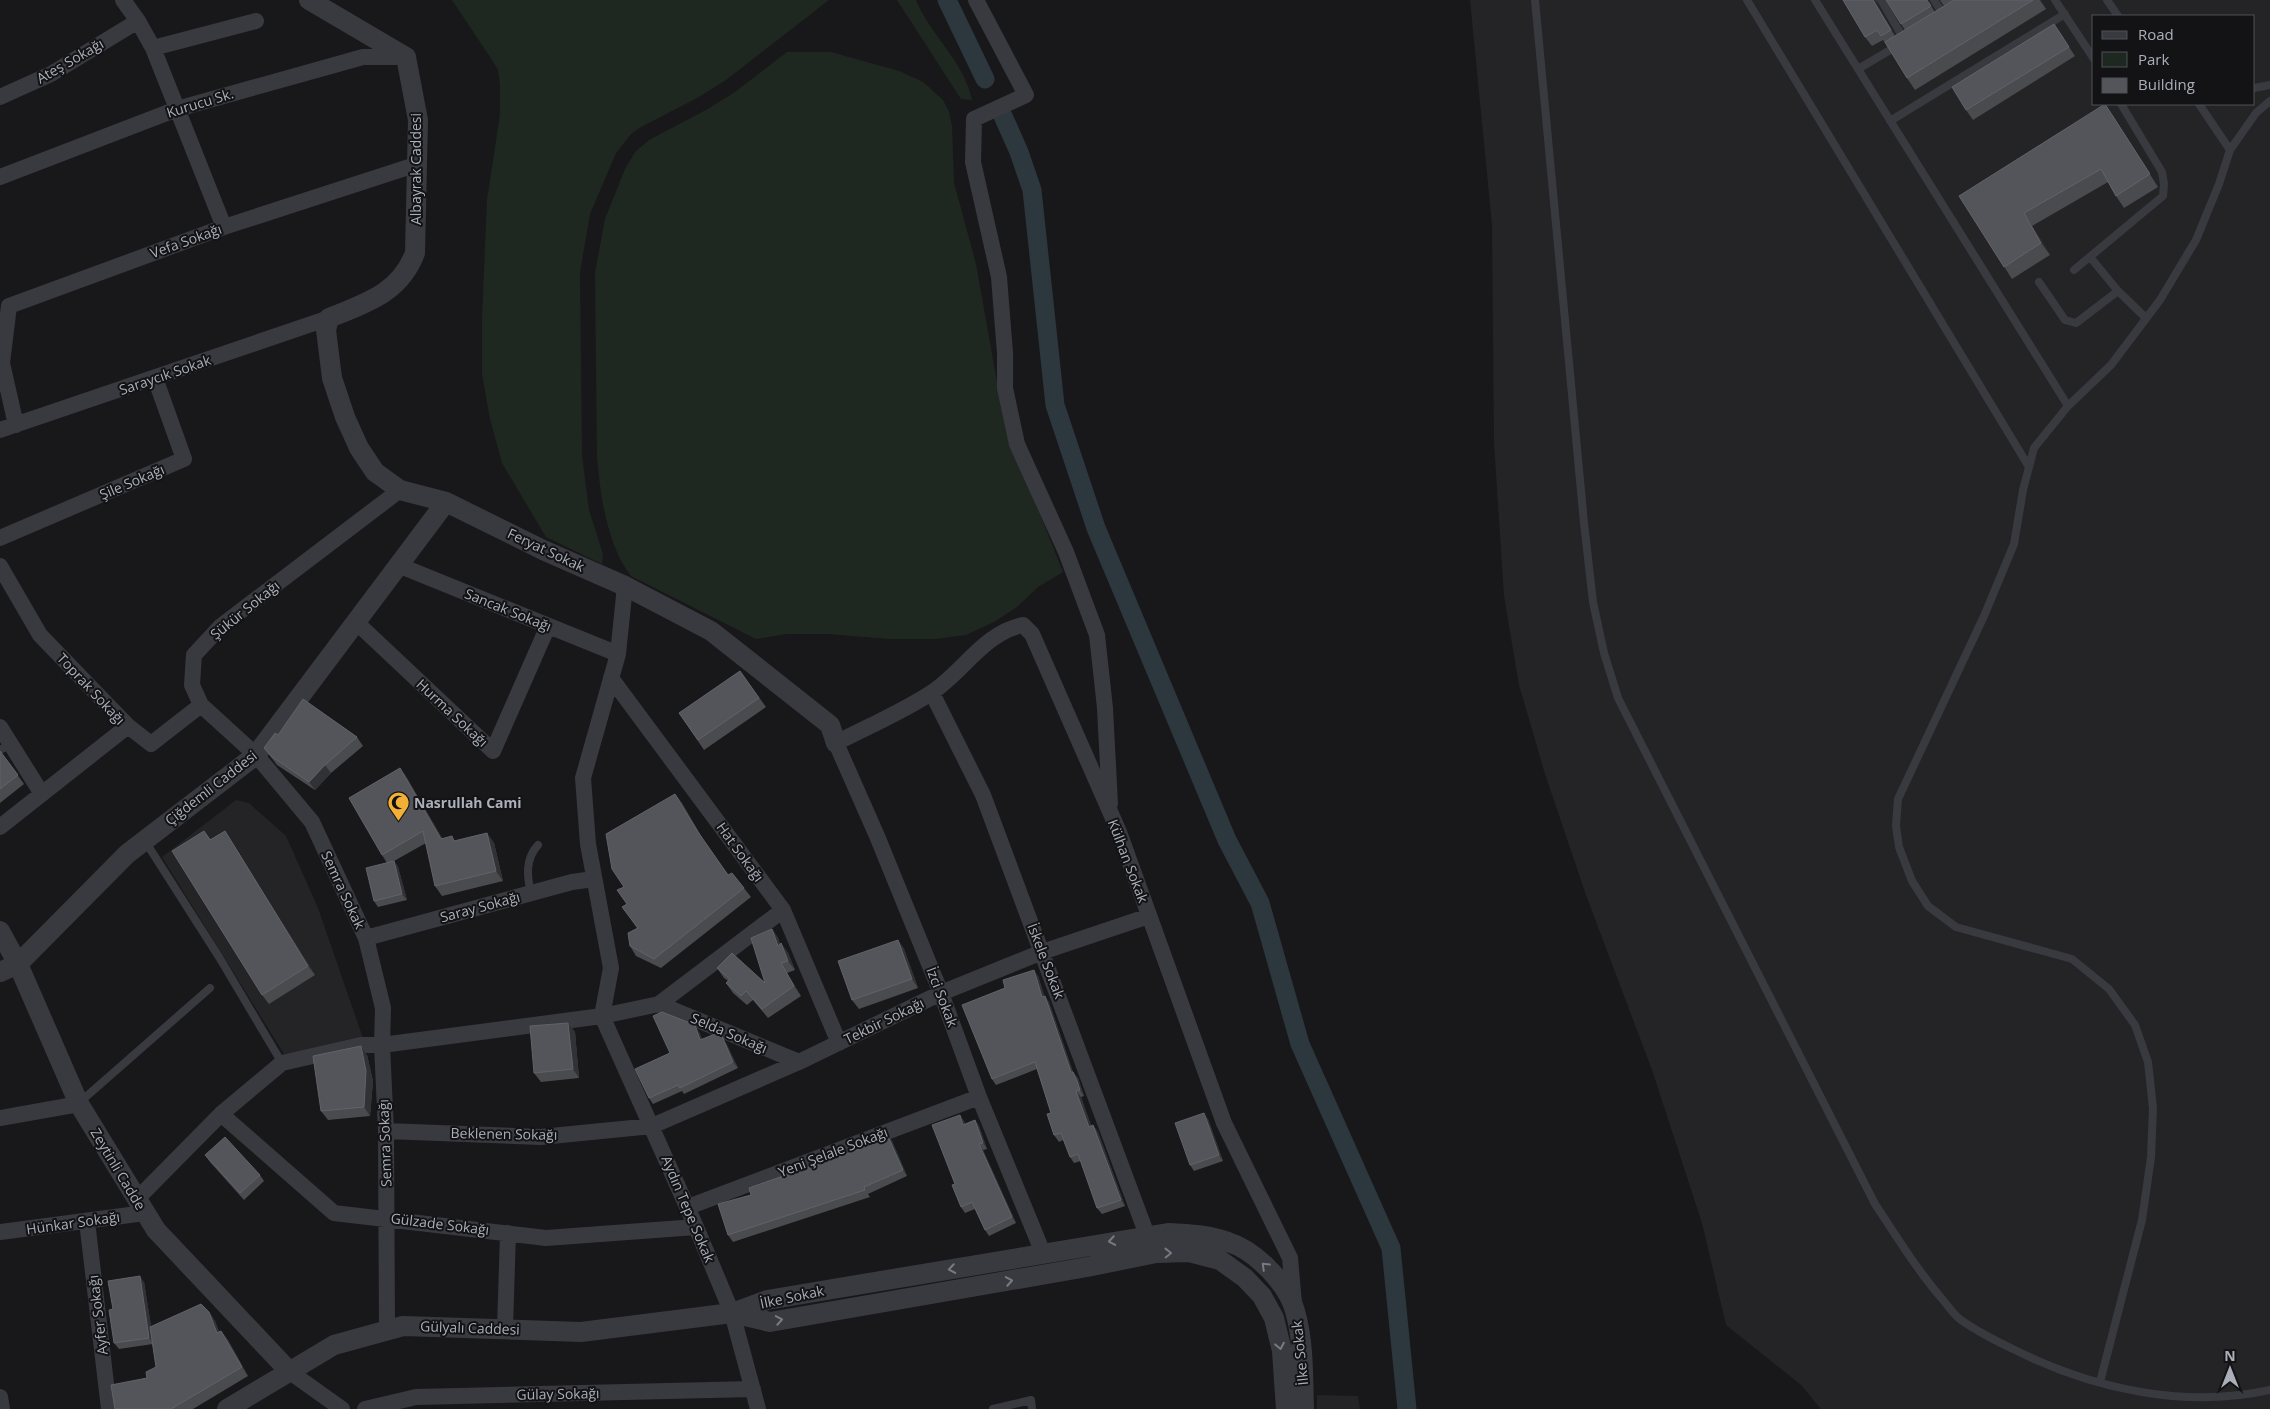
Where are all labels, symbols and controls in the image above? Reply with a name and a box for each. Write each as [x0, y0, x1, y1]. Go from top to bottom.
legend [2092, 15, 2255, 105]
text: Road [2138, 24, 2174, 44]
street label: Ateş Sokağı [33, 34, 107, 87]
text: Park [2138, 49, 2169, 69]
text: Building [2138, 74, 2195, 94]
street label: Kurucu Sk. [164, 83, 236, 122]
street label: Albayrak Caddesi [406, 113, 425, 225]
street label: Vefa Sokağı [147, 219, 224, 262]
street label: Saraycık Sokak [116, 350, 214, 399]
street label: Şile Sokağı [97, 459, 167, 504]
street label: Feryat Sokak [505, 523, 588, 576]
street label: Şükür Sokağı [206, 576, 283, 643]
street label: Sancak Sokağı [462, 584, 554, 636]
street label: Toprak Sokağı [53, 649, 130, 729]
street label: Hurma Sokağı [412, 675, 492, 751]
street label: Çiğdemli Caddesi [161, 746, 261, 830]
mosque icon: Nasrullah Cami [386, 791, 410, 822]
place label: Nasrullah Cami [414, 793, 522, 812]
street label: Külhan Sokak [1104, 816, 1153, 906]
street label: Hat Sokağı [712, 818, 768, 885]
street label: Semra Sokak [317, 848, 370, 933]
street label: Saray Sokağı [438, 887, 522, 926]
street label: İskele Sokak [1023, 920, 1070, 1002]
street label: İzci Sokak [922, 964, 963, 1030]
street label: Tekbir Sokağı [841, 993, 927, 1048]
street label: Selda Sokağı [688, 1008, 770, 1057]
street label: Semra Sokağı [373, 1099, 396, 1187]
street label: Yeni Şelale Sokağı [775, 1122, 890, 1181]
street label: Beklenen Sokağı [450, 1123, 558, 1144]
street label: Zeytinli Cadde [87, 1124, 150, 1213]
street label: Aydın Tepe Sokak [657, 1152, 720, 1266]
street label: Hünkar Sokağı [25, 1207, 121, 1238]
street label: Gülzade Sokağı [390, 1208, 490, 1239]
one-way arrow [1107, 1236, 1116, 1246]
one-way arrow [1165, 1247, 1173, 1258]
one-way arrow [947, 1263, 956, 1273]
one-way arrow [1262, 1263, 1271, 1272]
street label: Ayfer Sokağı [83, 1274, 112, 1356]
one-way arrow [1004, 1276, 1013, 1286]
street label: İlke Sokak [758, 1280, 826, 1313]
one-way arrow [775, 1315, 784, 1325]
street label: Gülyalı Caddesi [420, 1316, 520, 1339]
street label: İlke Sokak [1287, 1319, 1312, 1386]
one-way arrow [1275, 1342, 1285, 1351]
north arrow [2205, 1344, 2255, 1394]
text: N [2224, 1346, 2236, 1365]
street label: Gülay Sokağı [516, 1383, 600, 1404]

